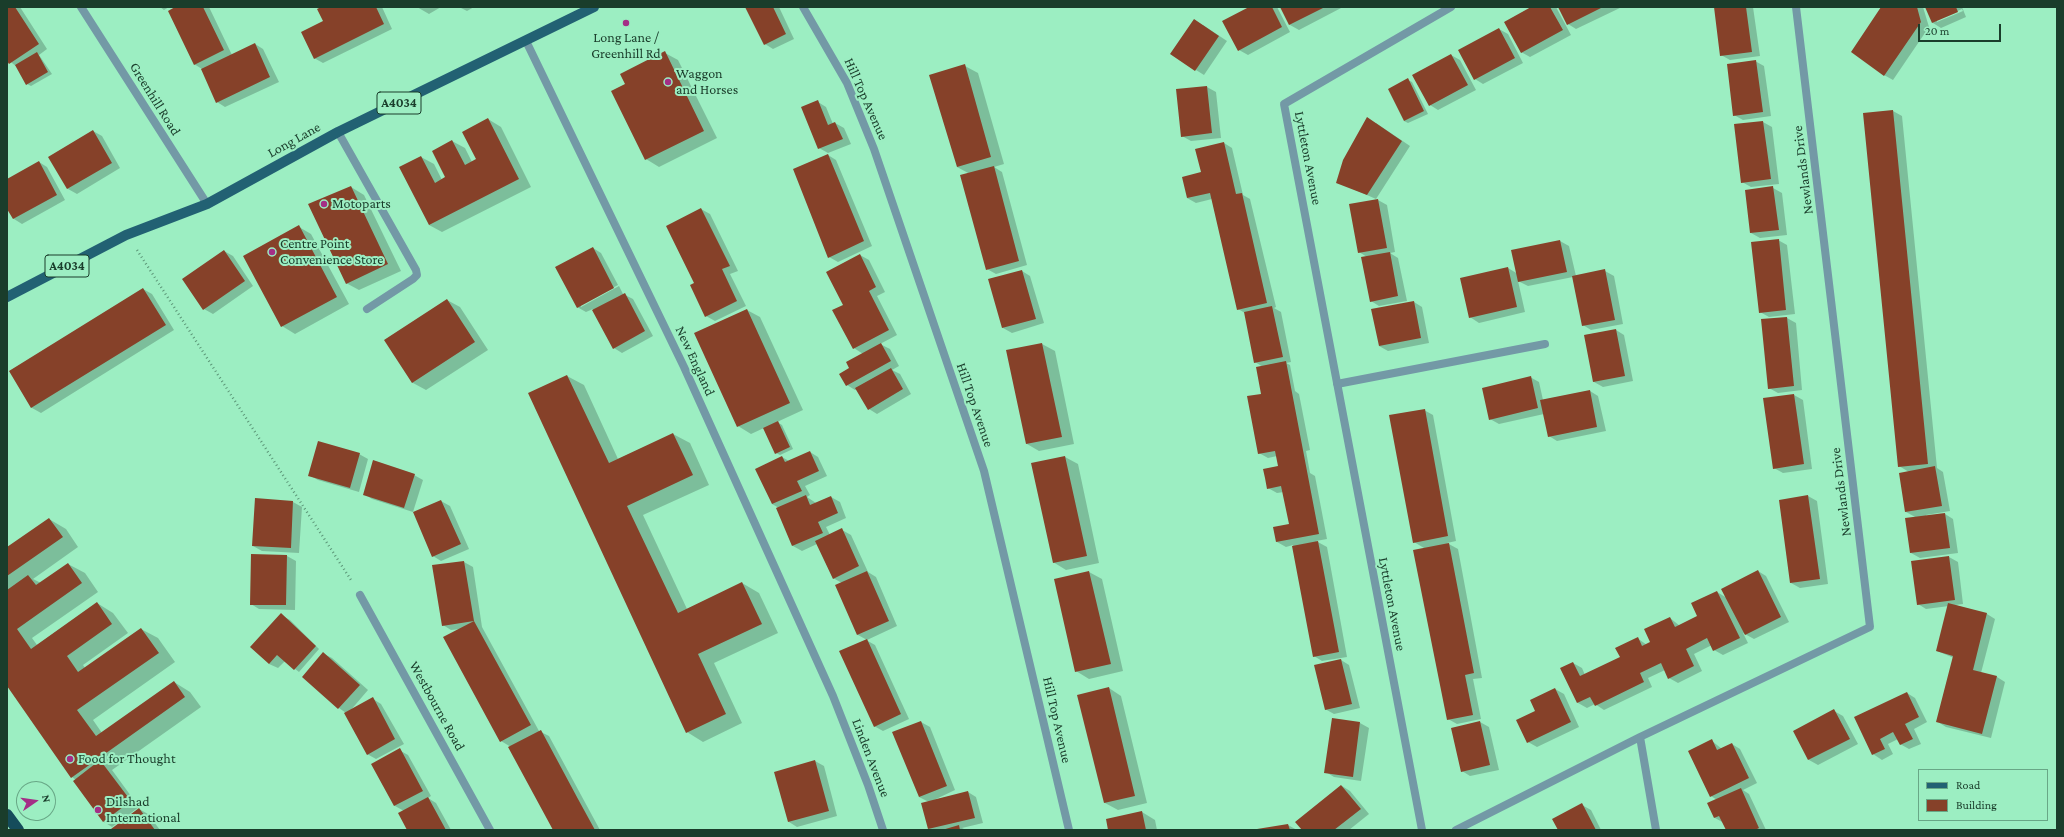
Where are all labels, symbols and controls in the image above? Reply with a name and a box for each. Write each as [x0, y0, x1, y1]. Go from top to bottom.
scale bar [1920, 16, 2003, 42]
marker: Long Lane / Greenhill Rd [621, 18, 631, 28]
text: 20 m [1925, 24, 1949, 38]
place label: Long Lane / Greenhill Rd [591, 30, 661, 62]
street label: Hill Top Avenue [840, 55, 892, 143]
street label: Greenhill Road [126, 59, 184, 139]
place label: Waggon and Horses [676, 66, 738, 98]
marker: Waggon and Horses [663, 77, 673, 87]
road number: A4034 [377, 92, 421, 114]
street label: Lyttleton Avenue [1291, 110, 1325, 206]
street label: Long Lane [265, 119, 323, 161]
street label: Newlands Drive [1789, 125, 1817, 215]
place label: Motoparts [332, 196, 391, 212]
marker: Motoparts [319, 199, 329, 209]
place label: Centre Point Convenience Store [280, 236, 383, 268]
marker: Centre Point Convenience Store [267, 247, 277, 257]
road number: A4034 [45, 255, 89, 277]
street label: New England [672, 323, 718, 399]
street label: Hill Top Avenue [953, 361, 997, 449]
street label: Newlands Drive [1827, 447, 1855, 537]
street label: Lyttleton Avenue [1375, 556, 1409, 652]
street label: Westbourne Road [405, 658, 469, 754]
street label: Hill Top Avenue [1039, 675, 1075, 765]
street label: Linden Avenue [848, 716, 894, 800]
place label: Food for Thought [78, 751, 176, 767]
marker: Food for Thought [65, 754, 75, 764]
legend [1918, 769, 2048, 821]
text: Road [1956, 778, 1980, 792]
north arrow [16, 781, 56, 821]
text: N [40, 794, 53, 804]
place label: Dilshad International [106, 794, 180, 826]
text: Building [1956, 798, 1997, 812]
marker: Dilshad International [93, 805, 103, 815]

